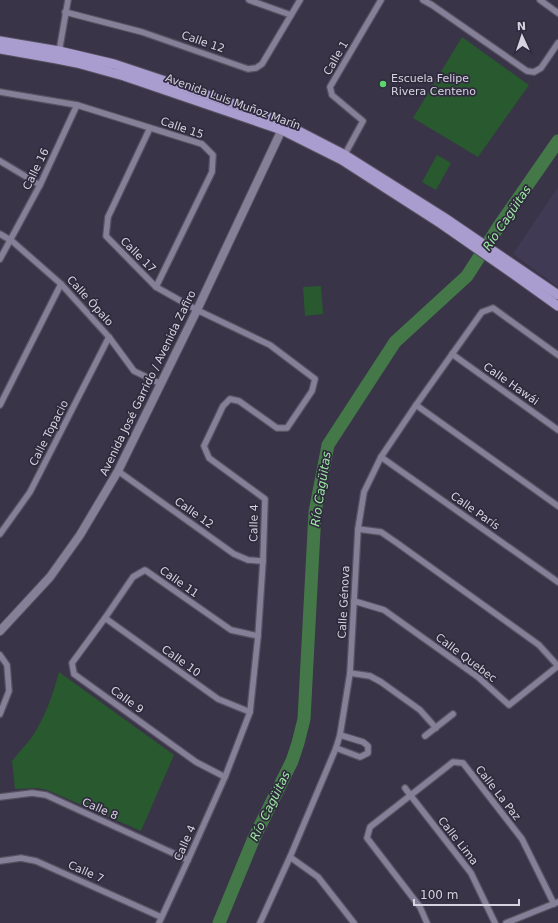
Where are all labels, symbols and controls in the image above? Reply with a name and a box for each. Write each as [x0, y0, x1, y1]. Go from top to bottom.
north arrow [502, 16, 542, 56]
text: N [517, 20, 526, 33]
street label: Calle 12 [180, 29, 226, 55]
street label: Calle 1 [321, 38, 351, 78]
street label: Avenida Luis Muñoz Marín [164, 71, 302, 133]
place label: Escuela Felipe Rivera Centeno [391, 72, 476, 98]
marker: Escuela Felipe Rivera Centeno [378, 79, 388, 89]
street label: Calle 15 [159, 115, 205, 141]
street label: Calle 16 [20, 146, 52, 192]
water label: Río Cagüitas [480, 183, 534, 253]
street label: Calle 17 [118, 235, 158, 275]
street label: Calle Ópalo [64, 273, 116, 329]
street label: Avenida José Garrido / Avenida Zafiro [97, 288, 199, 478]
street label: Calle Hawái [481, 360, 541, 408]
street label: Calle Topacio [27, 398, 71, 468]
water label: Río Cagüitas [308, 451, 334, 527]
street label: Calle París [448, 489, 502, 533]
street label: Calle 12 [172, 495, 216, 531]
street label: Calle 4 [247, 504, 261, 542]
street label: Calle 11 [157, 564, 201, 600]
street label: Calle Génova [336, 565, 352, 639]
street label: Calle Quebec [433, 631, 499, 685]
street label: Calle 10 [159, 643, 203, 679]
street label: Calle 9 [108, 684, 146, 716]
street label: Calle La Paz [473, 763, 524, 823]
water label: Río Cagüitas [247, 769, 293, 843]
street label: Calle 8 [80, 795, 120, 823]
street label: Calle Lima [435, 814, 481, 868]
street label: Calle 4 [171, 823, 199, 863]
street label: Calle 7 [66, 858, 106, 886]
scale bar [414, 881, 519, 907]
text: 100 m [420, 888, 458, 902]

